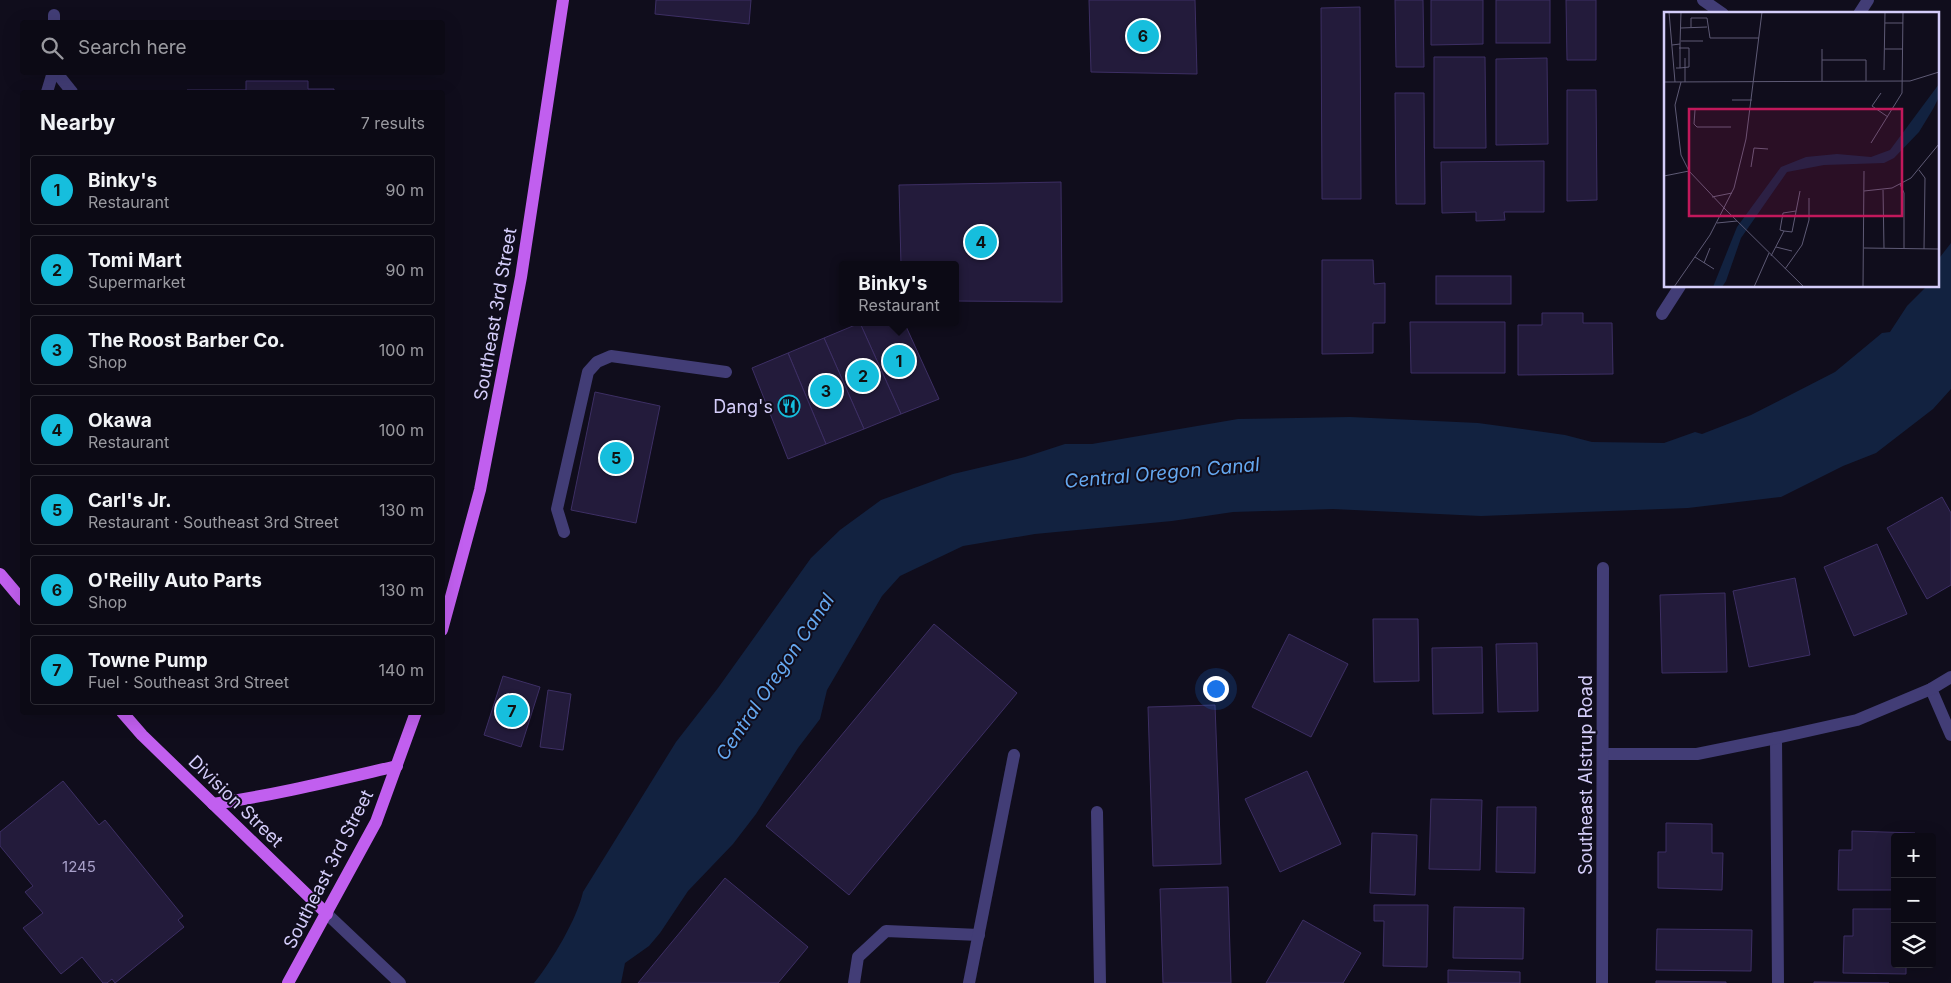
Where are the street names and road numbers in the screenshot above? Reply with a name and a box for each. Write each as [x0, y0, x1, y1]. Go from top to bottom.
street label: Southeast 3rd Street [469, 226, 521, 402]
street label: Southeast Alstrup Road [1575, 675, 1596, 875]
street label: Division Street [184, 751, 288, 851]
street label: Southeast 3rd Street [279, 786, 377, 952]

